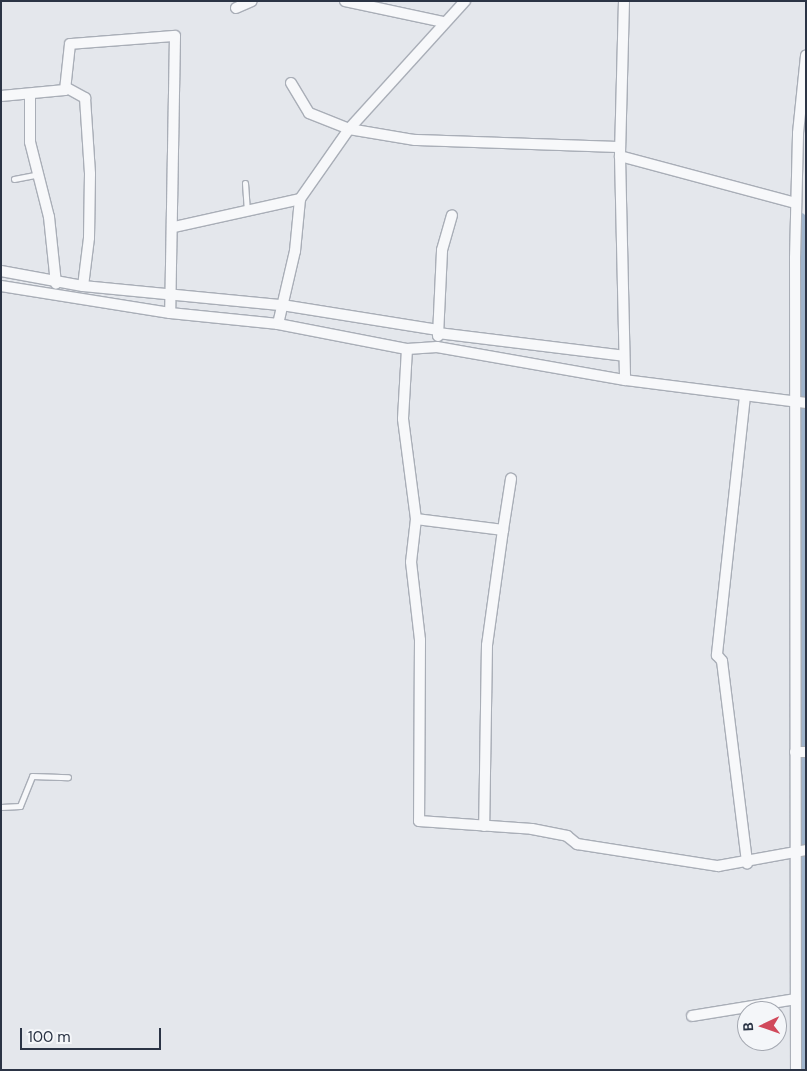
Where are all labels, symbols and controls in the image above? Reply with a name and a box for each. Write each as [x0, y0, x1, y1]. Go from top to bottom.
north arrow [737, 1001, 787, 1051]
scale bar [22, 1018, 164, 1050]
text: B [739, 1022, 757, 1032]
text: 100 m [28, 1027, 71, 1047]

